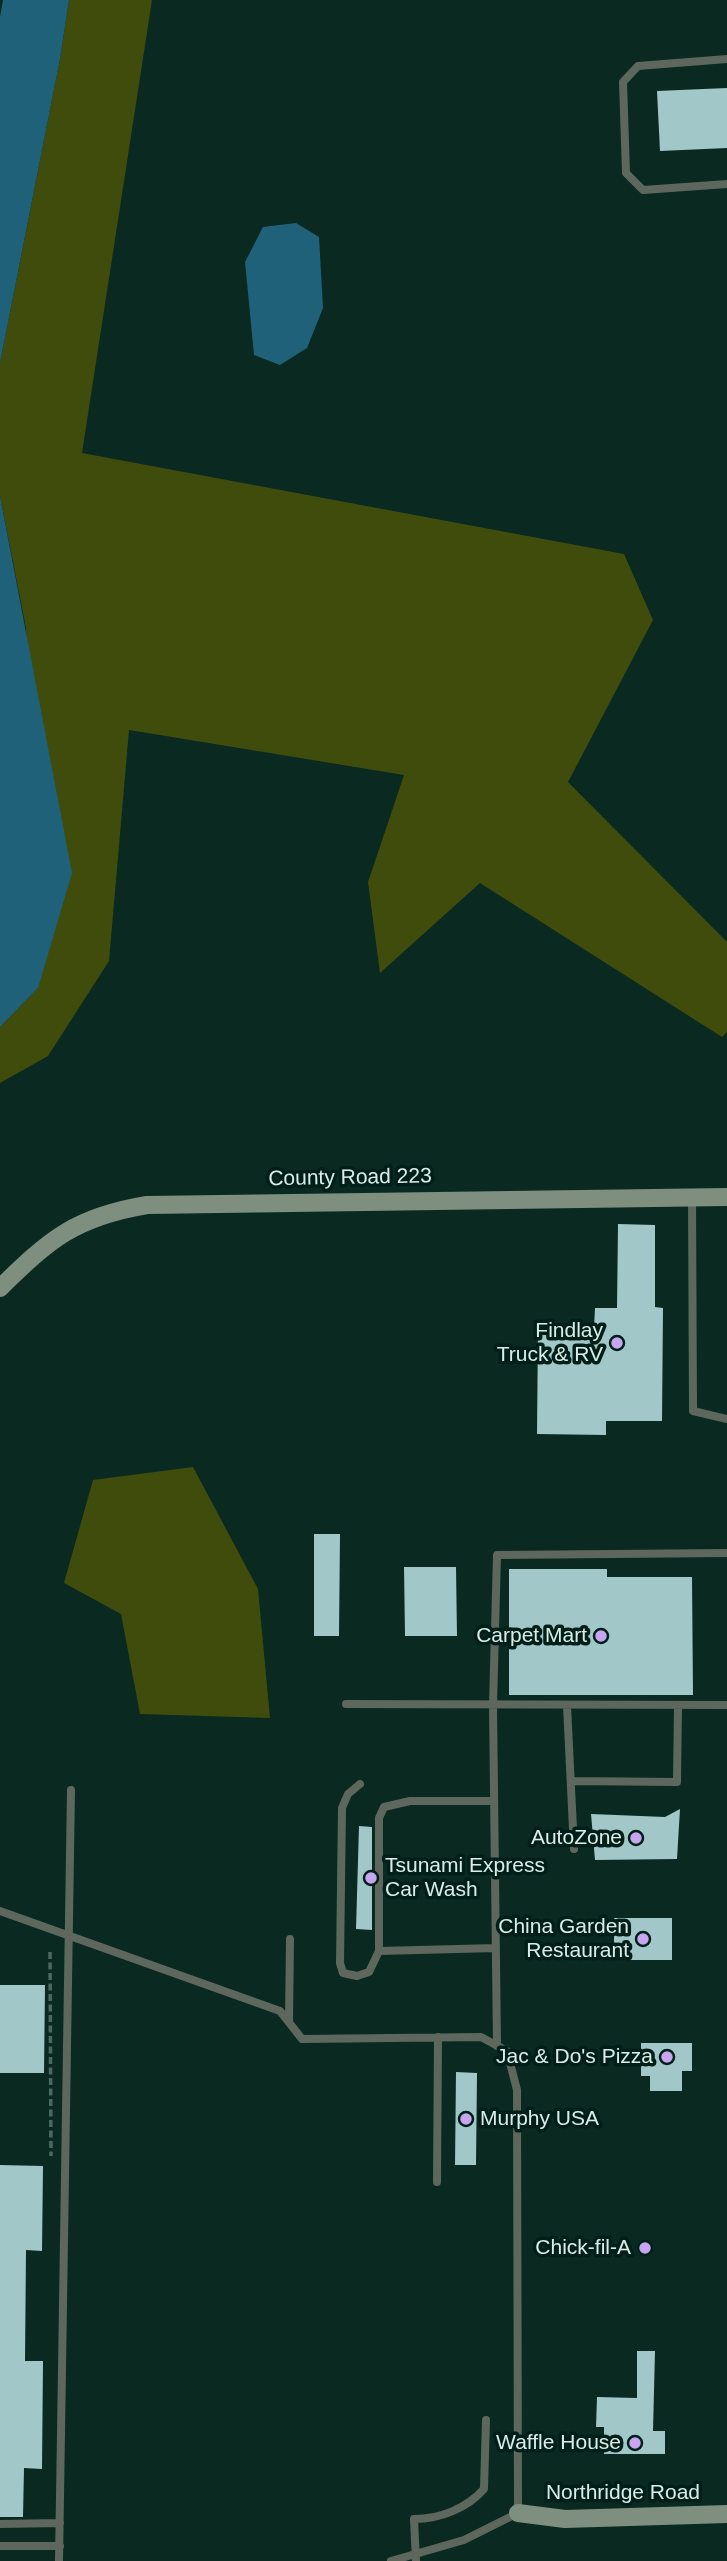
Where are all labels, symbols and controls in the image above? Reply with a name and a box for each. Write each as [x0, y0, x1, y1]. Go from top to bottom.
street label: County Road 223 [268, 1164, 432, 1192]
place label: Findlay Truck & RV [497, 1318, 603, 1368]
marker: Findlay Truck & RV [609, 1335, 625, 1351]
place label: Carpet Mart [476, 1623, 587, 1649]
marker: Carpet Mart [593, 1628, 609, 1644]
place label: AutoZone [531, 1825, 622, 1851]
marker: AutoZone [628, 1830, 644, 1846]
place label: Tsunami Express Car Wash [385, 1853, 545, 1903]
marker: Tsunami Express Car Wash [363, 1870, 379, 1886]
place label: China Garden Restaurant [498, 1914, 629, 1964]
marker: China Garden Restaurant [635, 1931, 651, 1947]
place label: Jac & Do's Pizza [496, 2044, 653, 2070]
marker: Jac & Do's Pizza [659, 2049, 675, 2065]
place label: Murphy USA [480, 2106, 599, 2132]
marker: Murphy USA [458, 2111, 474, 2127]
place label: Chick-fil-A [535, 2235, 631, 2261]
marker: Chick-fil-A [637, 2240, 653, 2256]
place label: Waffle House [496, 2430, 621, 2456]
marker: Waffle House [627, 2435, 643, 2451]
street label: Northridge Road [546, 2480, 700, 2506]

